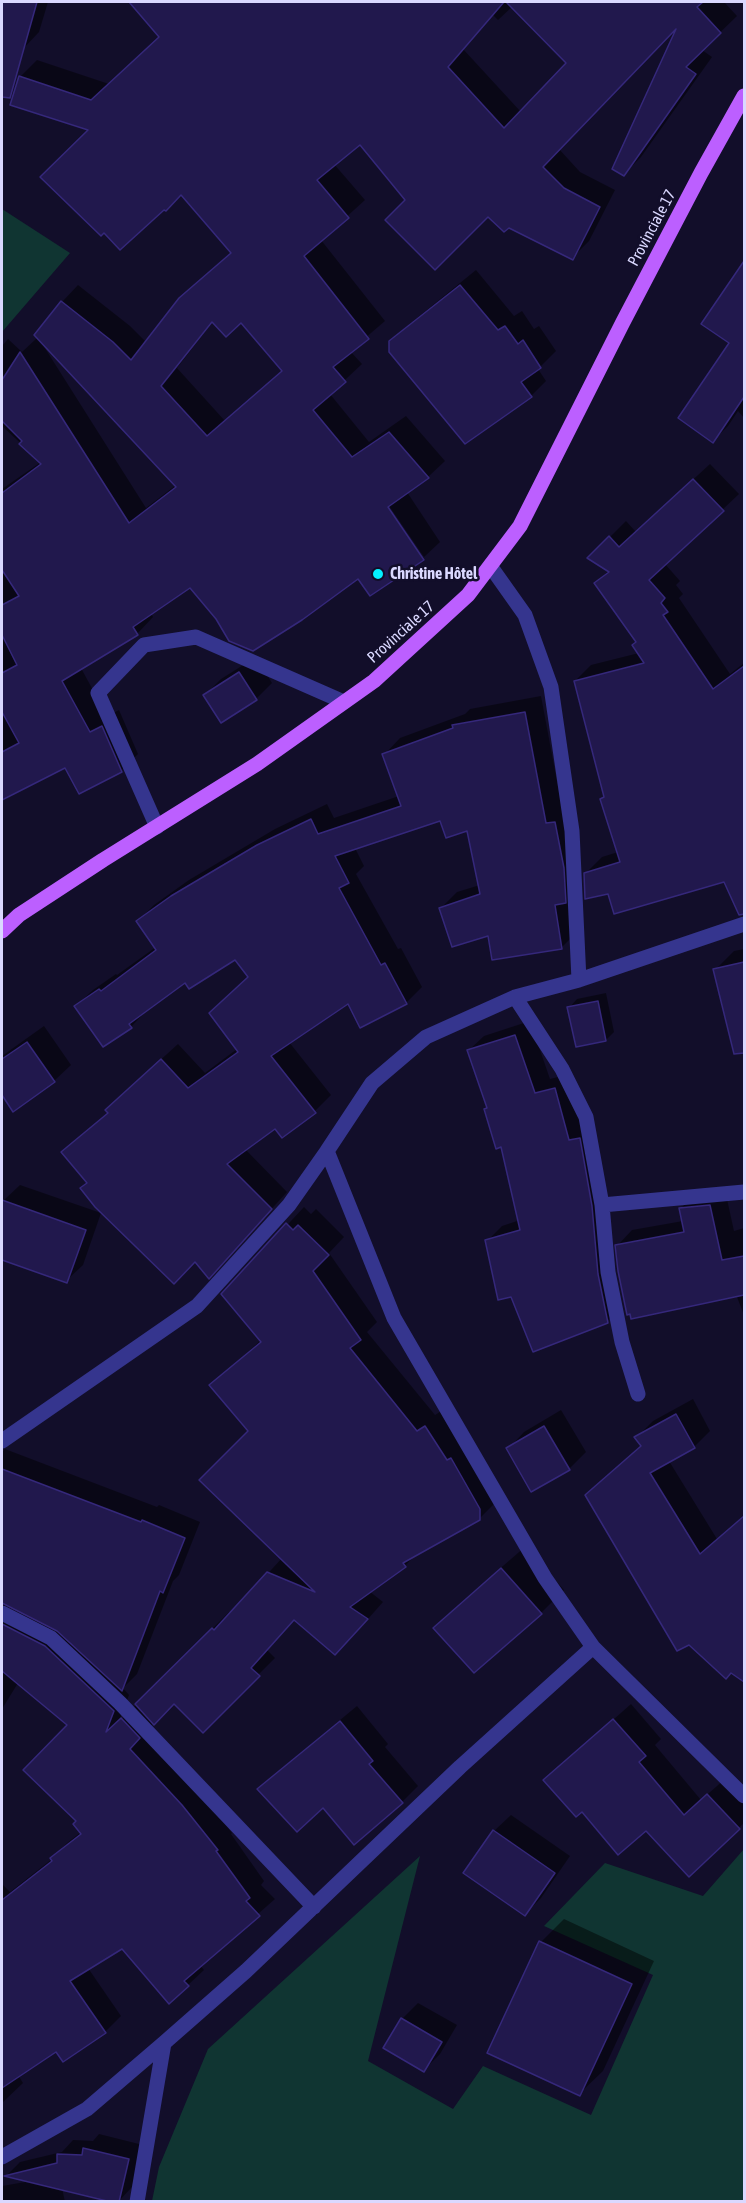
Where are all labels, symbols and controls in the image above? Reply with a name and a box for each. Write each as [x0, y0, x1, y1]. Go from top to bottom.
street label: Provinciale 17 [624, 187, 680, 269]
place label: Christine Hôtel [390, 564, 477, 584]
marker: Christine Hôtel [371, 567, 385, 581]
street label: Provinciale 17 [364, 597, 438, 667]

